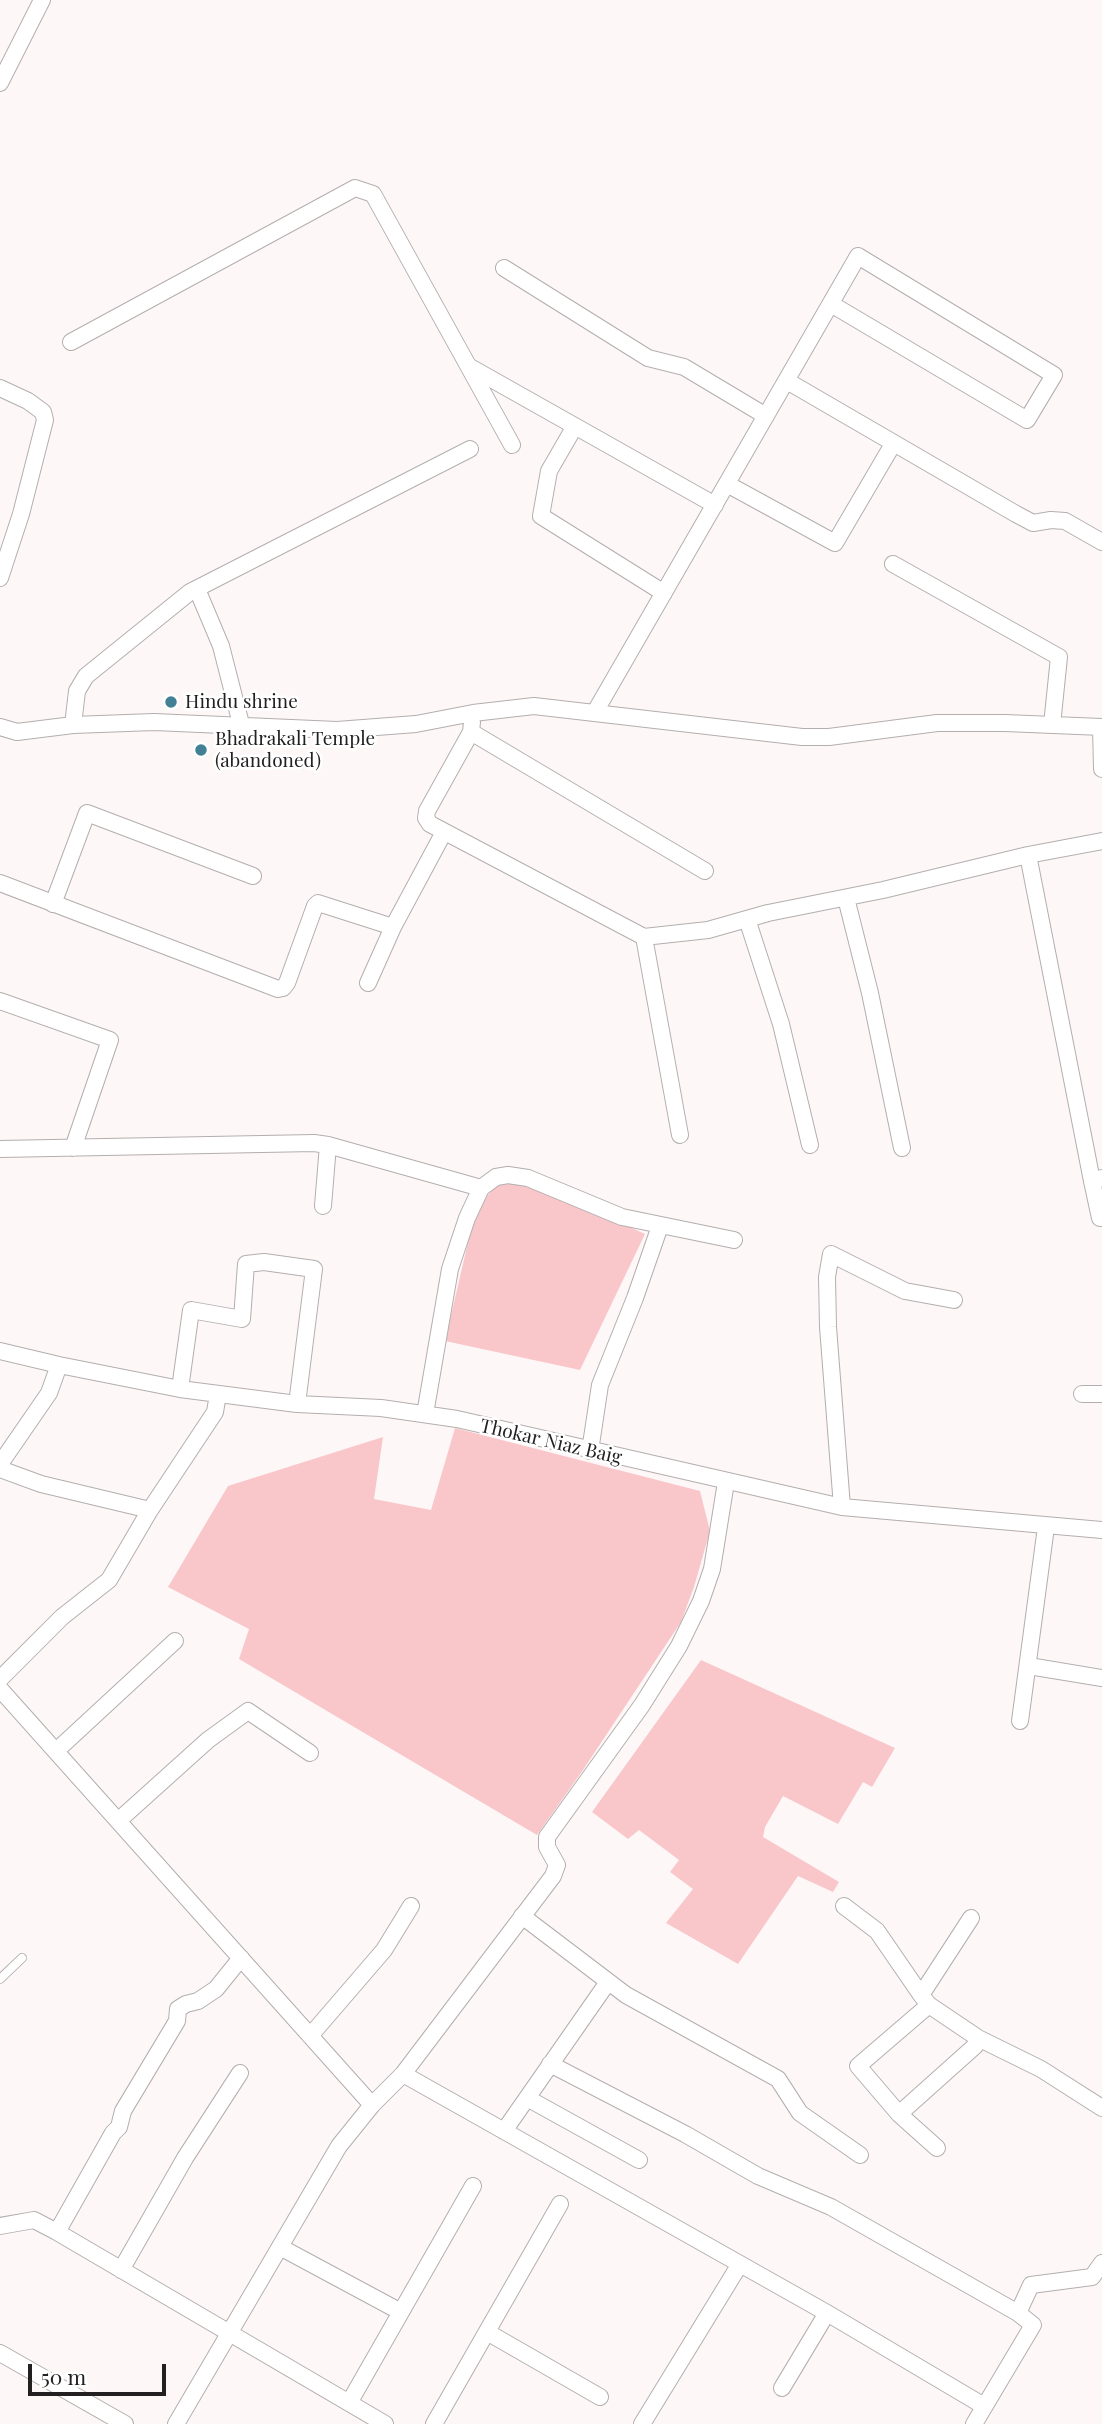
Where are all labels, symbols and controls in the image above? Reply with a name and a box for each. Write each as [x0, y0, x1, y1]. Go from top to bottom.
place label: Hindu shrine [185, 691, 298, 713]
marker: Hindu shrine [163, 694, 179, 710]
place label: Bhadrakali Temple (abandoned) [215, 728, 375, 772]
marker: Bhadrakali Temple (abandoned) [193, 742, 209, 758]
street label: Thokar Niaz Baig [478, 1415, 624, 1469]
scale bar [32, 2350, 170, 2394]
text: 50 m [41, 2362, 86, 2390]

